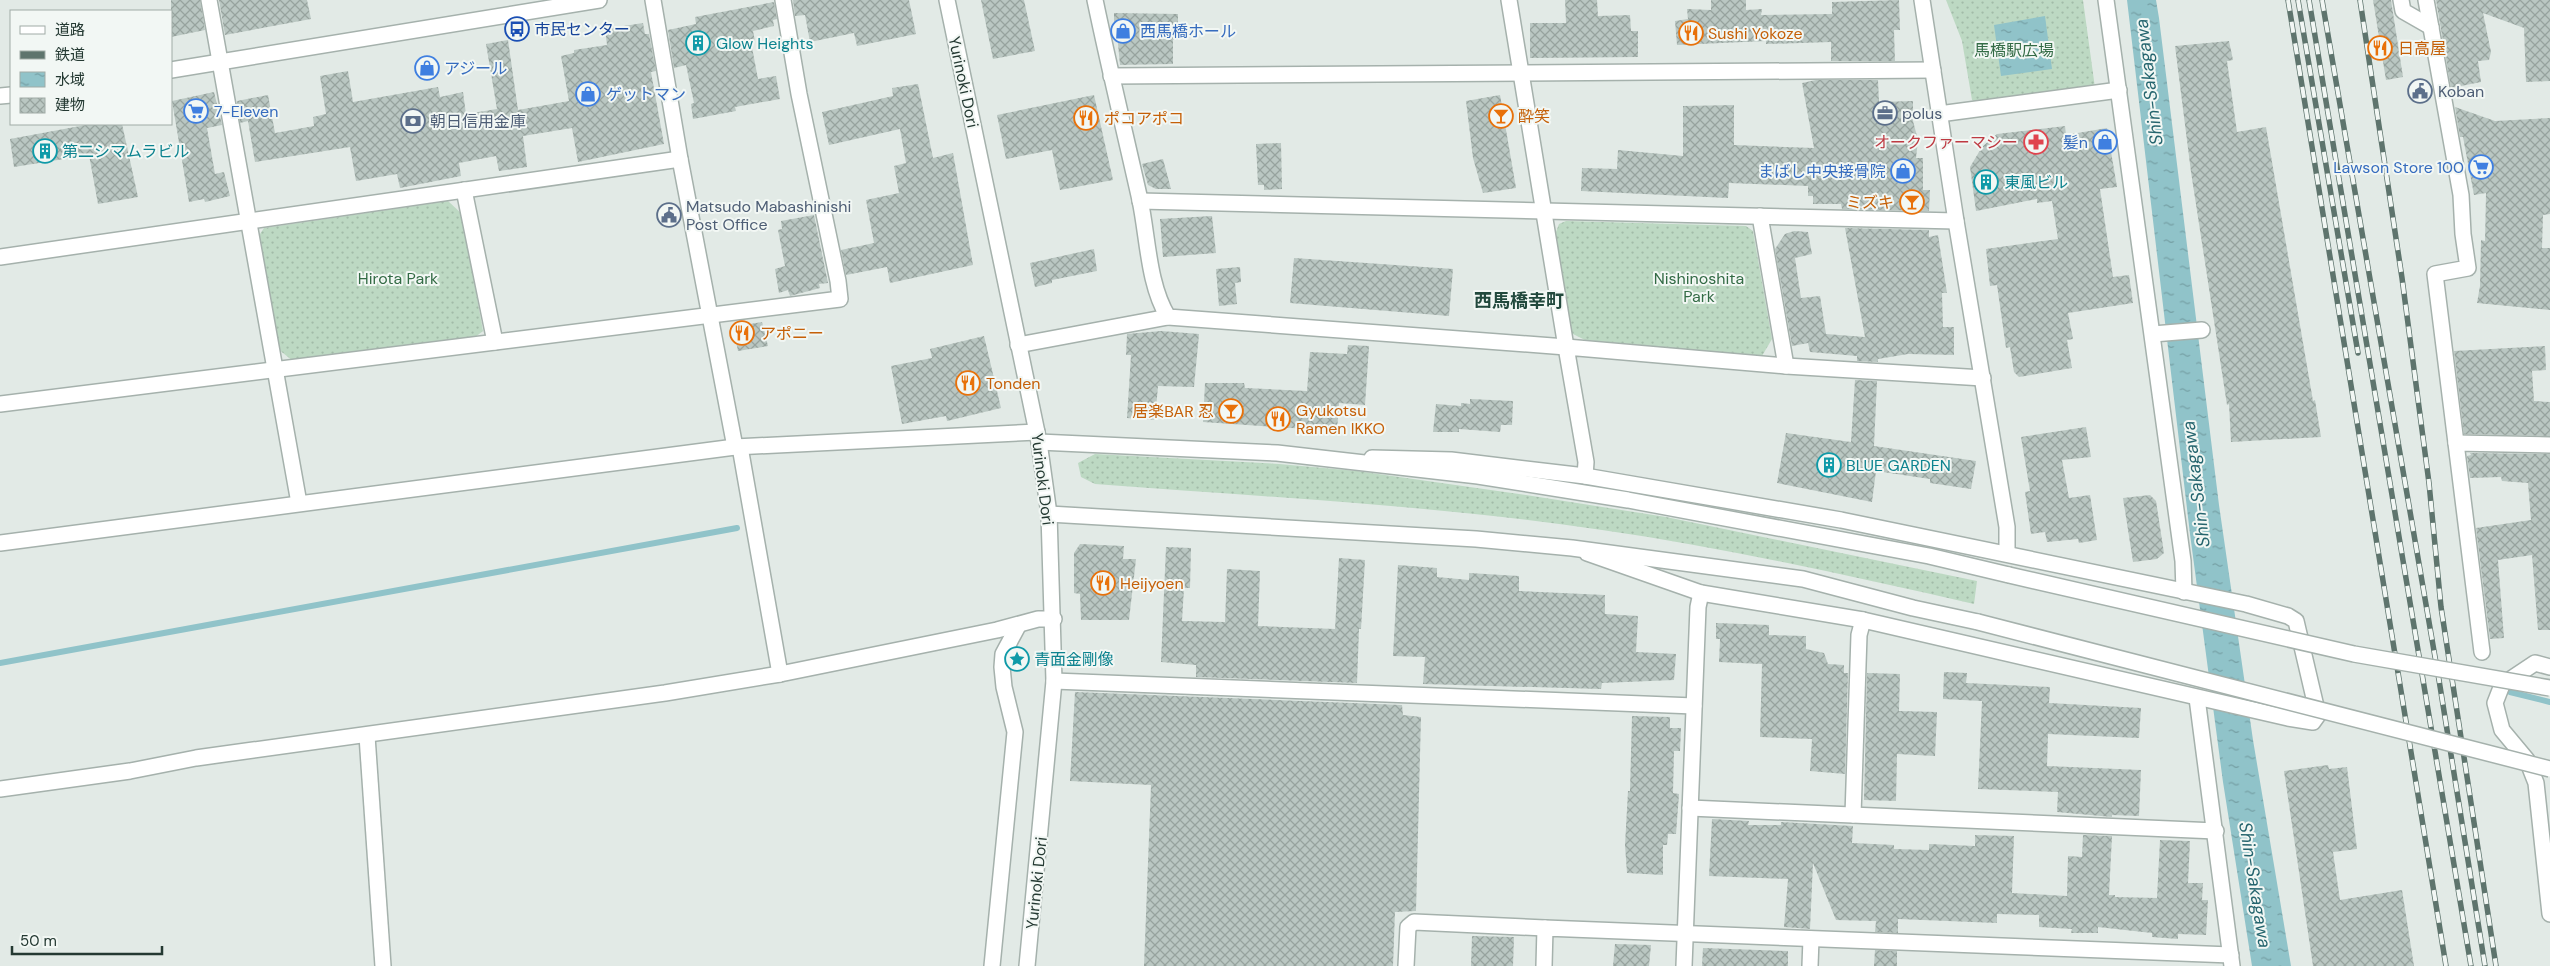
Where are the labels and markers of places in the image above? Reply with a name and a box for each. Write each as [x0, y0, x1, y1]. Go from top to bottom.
bus stop icon: 市民センター [504, 16, 530, 42]
shop icon: 西馬橋ホール [1110, 18, 1136, 44]
place label: 市民センター [534, 19, 630, 40]
restaurant icon: Sushi Yokoze [1678, 20, 1704, 46]
place label: 西馬橋ホール [1140, 21, 1236, 42]
place label: Sushi Yokoze [1708, 23, 1803, 44]
building icon: Glow Heights [685, 30, 711, 56]
place label: Glow Heights [716, 33, 814, 54]
restaurant icon: 日高屋 [2367, 35, 2393, 61]
place label: 日高屋 [2398, 38, 2446, 59]
shop icon: アジール [414, 55, 440, 81]
place label: アジール [444, 58, 507, 79]
public building icon: Koban [2407, 78, 2433, 104]
shop icon: ゲットマン [575, 81, 601, 107]
place label: Koban [2438, 81, 2484, 102]
place label: ゲットマン [606, 84, 686, 105]
supermarket icon: 7-Eleven [183, 98, 209, 124]
office icon: polus [1872, 100, 1898, 126]
place label: 7-Eleven [214, 101, 278, 122]
bar icon: 酔笑 [1488, 103, 1514, 129]
place label: polus [1902, 103, 1942, 124]
restaurant icon: ポコアポコ [1073, 105, 1099, 131]
place label: 酔笑 [1518, 106, 1550, 127]
bank icon: 朝日信用金庫 [400, 108, 426, 134]
place label: ポコアポコ [1104, 108, 1184, 129]
place label: 朝日信用金庫 [430, 111, 526, 132]
pharmacy icon: オークファーマシー [2023, 129, 2049, 155]
shop icon: 髪n [2092, 129, 2118, 155]
place label: オークファーマシー [1874, 132, 2018, 153]
place label: 髪n [2063, 132, 2088, 153]
building icon: 第二シマムラビル [32, 138, 58, 164]
place label: 第二シマムラビル [62, 141, 189, 162]
supermarket icon: Lawson Store 100 [2468, 154, 2494, 180]
place label: Lawson Store 100 [2333, 157, 2464, 178]
shop icon: まばし中央接骨院 [1890, 158, 1916, 184]
place label: まばし中央接骨院 [1758, 161, 1886, 182]
building icon: 東風ビル [1973, 169, 1999, 195]
place label: 東風ビル [2004, 172, 2068, 193]
bar icon: ミズキ [1899, 189, 1925, 215]
place label: ミズキ [1846, 192, 1894, 213]
place label: Matsudo Mabashinishi Post Office [686, 196, 851, 235]
public building icon: Matsudo Mabashinishi Post Office [656, 202, 682, 228]
restaurant icon: アポニー [729, 320, 755, 346]
place label: アポニー [760, 323, 824, 344]
restaurant icon: Tonden [955, 370, 981, 396]
place label: Tonden [986, 373, 1041, 394]
bar icon: 居楽BAR 忍 [1218, 398, 1244, 424]
place label: Gyukotsu Ramen IKKO [1296, 400, 1385, 439]
place label: 居楽BAR 忍 [1132, 401, 1214, 422]
restaurant icon: Gyukotsu Ramen IKKO [1265, 406, 1291, 432]
building icon: BLUE GARDEN [1816, 452, 1842, 478]
place label: BLUE GARDEN [1846, 455, 1951, 476]
restaurant icon: Heijyoen [1090, 570, 1116, 596]
place label: Heijyoen [1120, 573, 1184, 594]
place icon: 青面金剛像 [1004, 646, 1030, 672]
place label: 青面金剛像 [1034, 649, 1114, 670]

